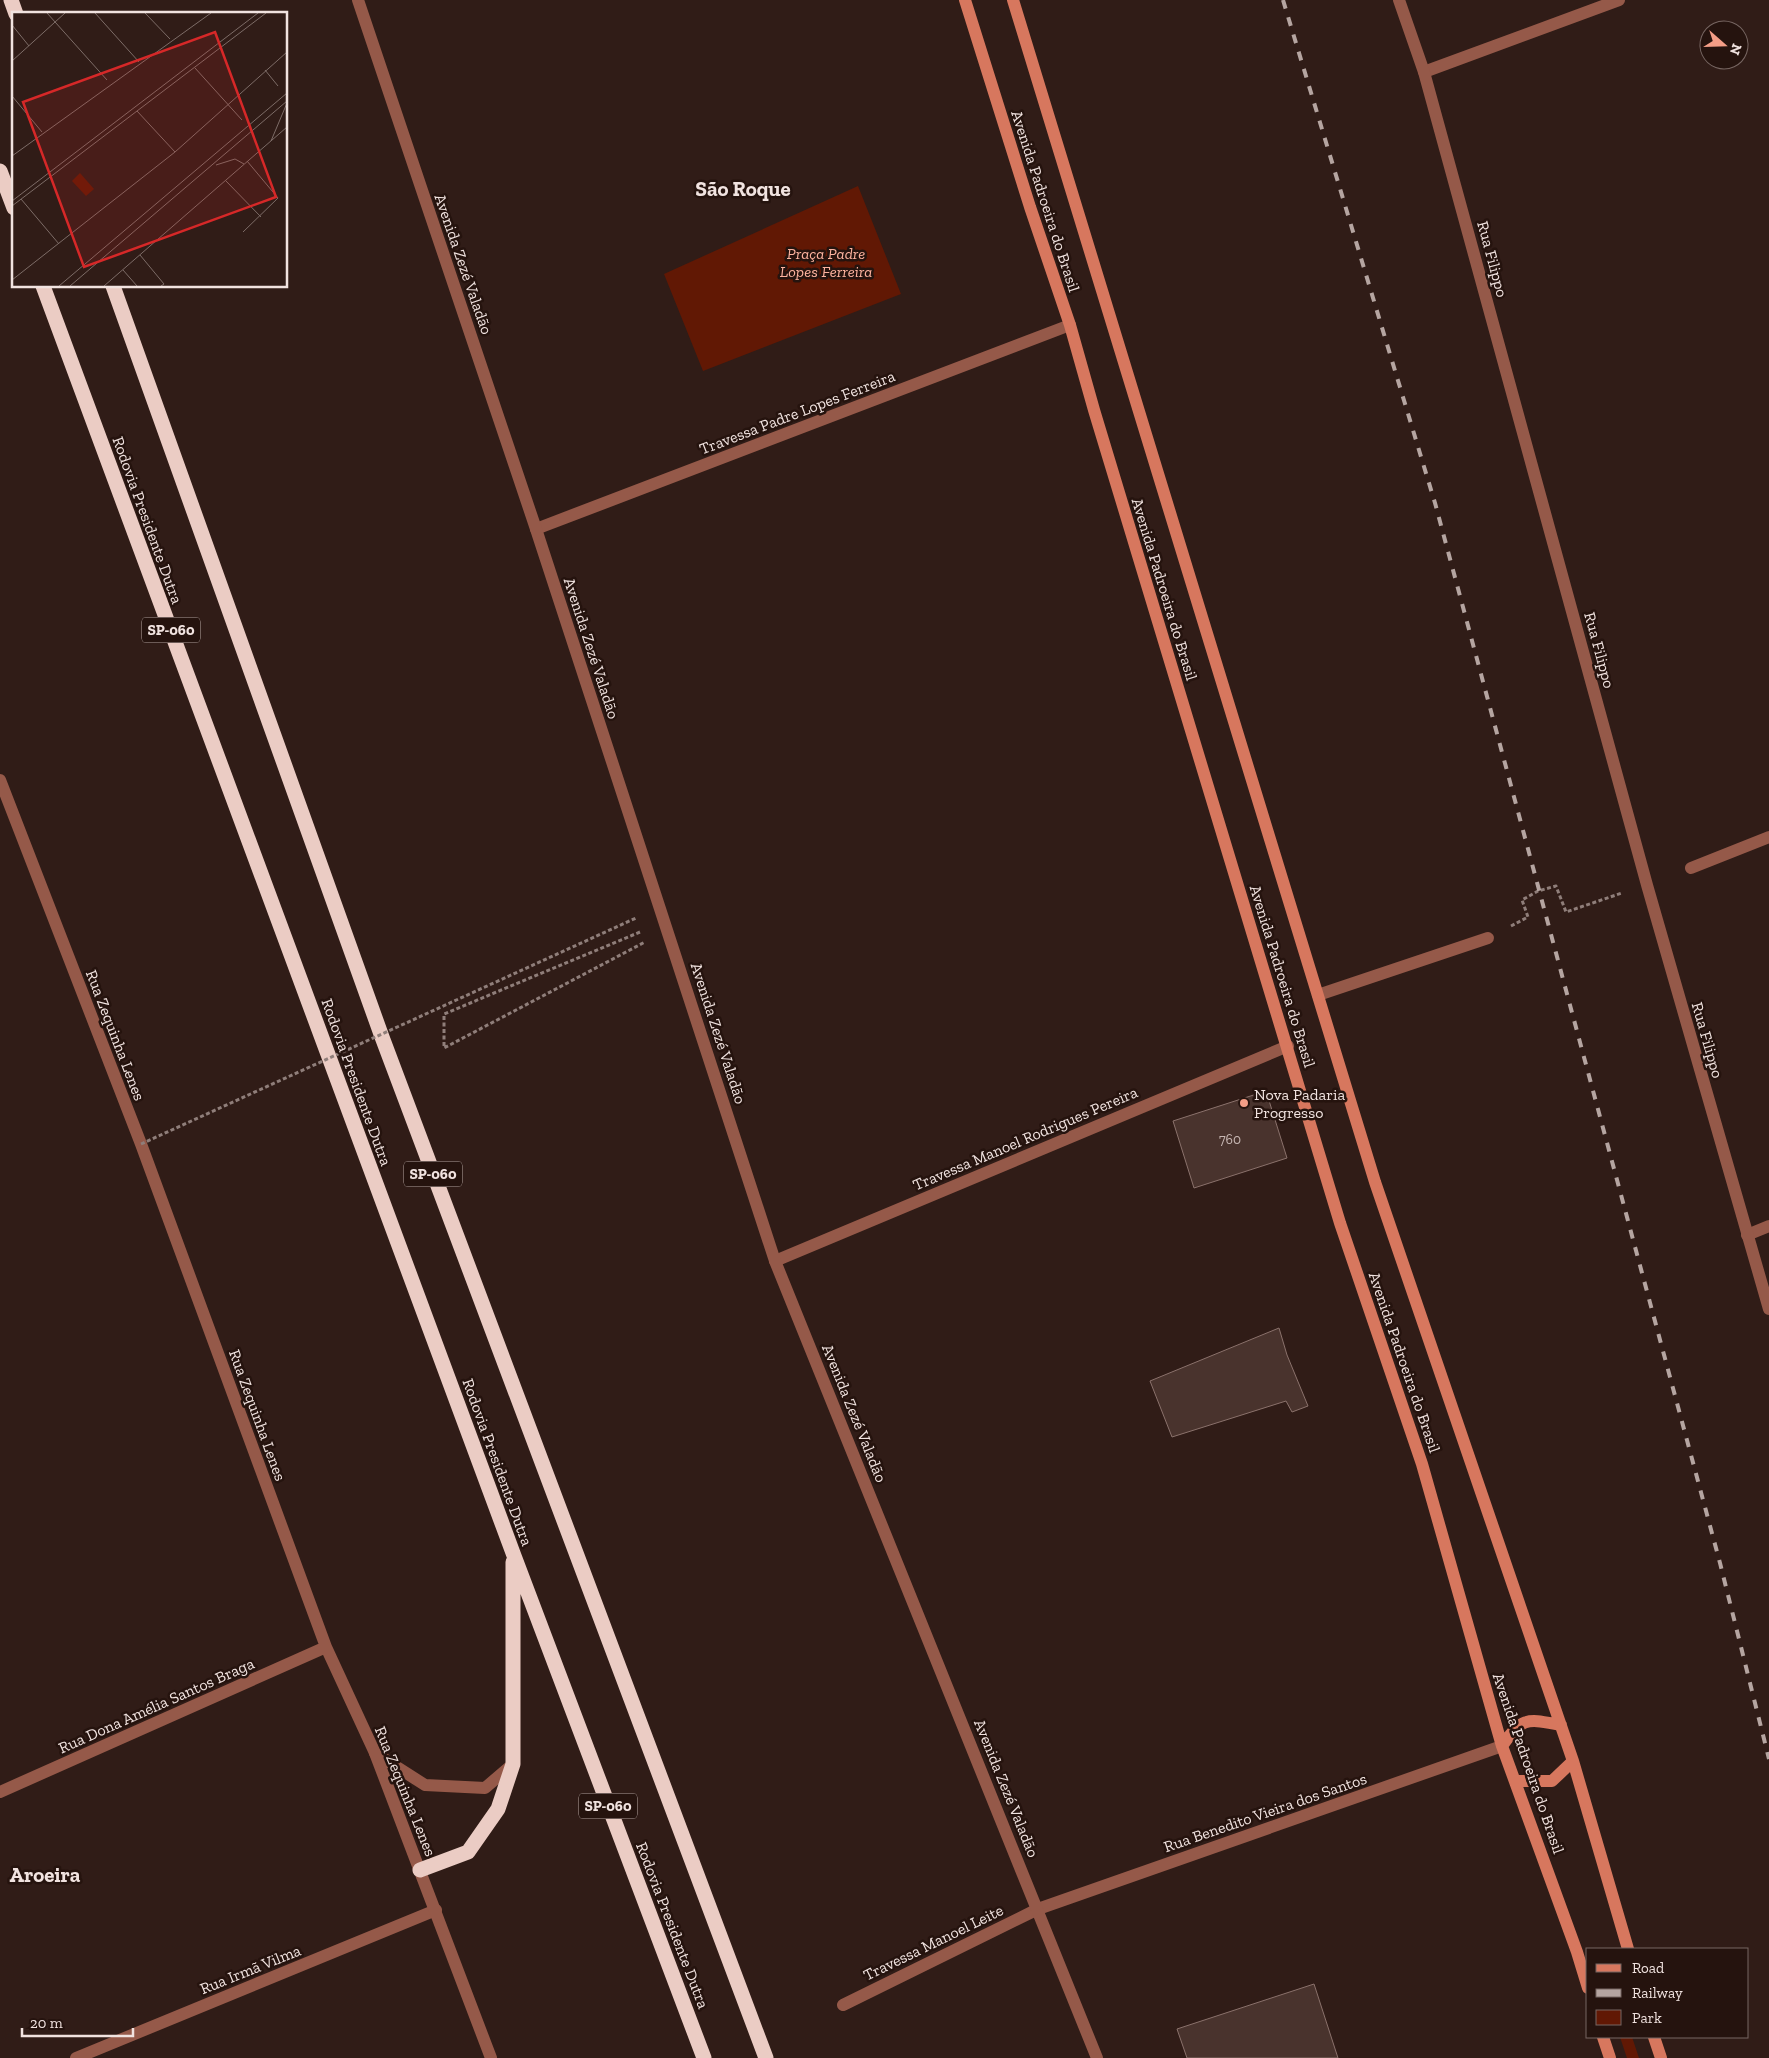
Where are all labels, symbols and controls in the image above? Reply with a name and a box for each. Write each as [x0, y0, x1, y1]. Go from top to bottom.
inset map [12, 12, 288, 288]
north arrow [1699, 20, 1749, 70]
text: N [1726, 41, 1746, 58]
street label: Avenida Padroeira do Brasil [1007, 108, 1084, 294]
district label: São Roque [695, 176, 791, 201]
street label: Avenida Zezé Valadão [431, 191, 497, 337]
street label: Rua Filippo [1473, 219, 1512, 299]
park label: Praça Padre Lopes Ferreira [780, 244, 872, 281]
street label: Travessa Padre Lopes Ferreira [697, 366, 898, 459]
street label: Rodovia Presidente Dutra [108, 434, 187, 607]
street label: Avenida Padroeira do Brasil [1128, 496, 1201, 683]
street label: Avenida Zezé Valadão [560, 575, 623, 721]
street label: Rua Filippo [1580, 610, 1619, 690]
road number: SP-060 [142, 618, 200, 642]
street label: Avenida Padroeira do Brasil [1246, 883, 1319, 1070]
street label: Avenida Zezé Valadão [687, 960, 750, 1106]
street label: Rua Zequinha Lenes [82, 967, 149, 1103]
street label: Rodovia Presidente Dutra [317, 996, 396, 1169]
street label: Rua Filippo [1688, 1000, 1727, 1080]
street label: Travessa Manoel Rodrigues Pereira [910, 1082, 1141, 1195]
place label: Nova Padaria Progresso [1254, 1085, 1345, 1122]
marker: Nova Padaria Progresso [1238, 1097, 1250, 1109]
house number: 760 [1219, 1131, 1241, 1148]
road number: SP-060 [404, 1162, 462, 1186]
street label: Avenida Padroeira do Brasil [1365, 1269, 1444, 1455]
street label: Avenida Zezé Valadão [818, 1341, 891, 1485]
street label: Rua Zequinha Lenes [225, 1347, 290, 1483]
street label: Rodovia Presidente Dutra [458, 1376, 537, 1549]
street label: Rua Dona Amélia Santos Braga [55, 1653, 257, 1757]
street label: Avenida Padroeira do Brasil [1489, 1670, 1568, 1856]
street label: Avenida Zezé Valadão [970, 1716, 1043, 1860]
street label: Rua Zequinha Lenes [371, 1723, 440, 1859]
street label: Rua Benedito Vieira dos Santos [1161, 1769, 1369, 1856]
road number: SP-060 [579, 1794, 637, 1818]
street label: Rodovia Presidente Dutra [632, 1839, 713, 2011]
district label: Aroeira [10, 1862, 81, 1887]
street label: Travessa Manoel Leite [860, 1900, 1006, 1985]
street label: Rua Irmã Vilma [197, 1941, 304, 1998]
legend [1586, 1948, 1749, 2038]
text: Road [1632, 1959, 1665, 1977]
text: Railway [1632, 1984, 1683, 2002]
scale bar [22, 2006, 134, 2038]
text: Park [1632, 2009, 1662, 2027]
text: 20 m [30, 2014, 63, 2032]

